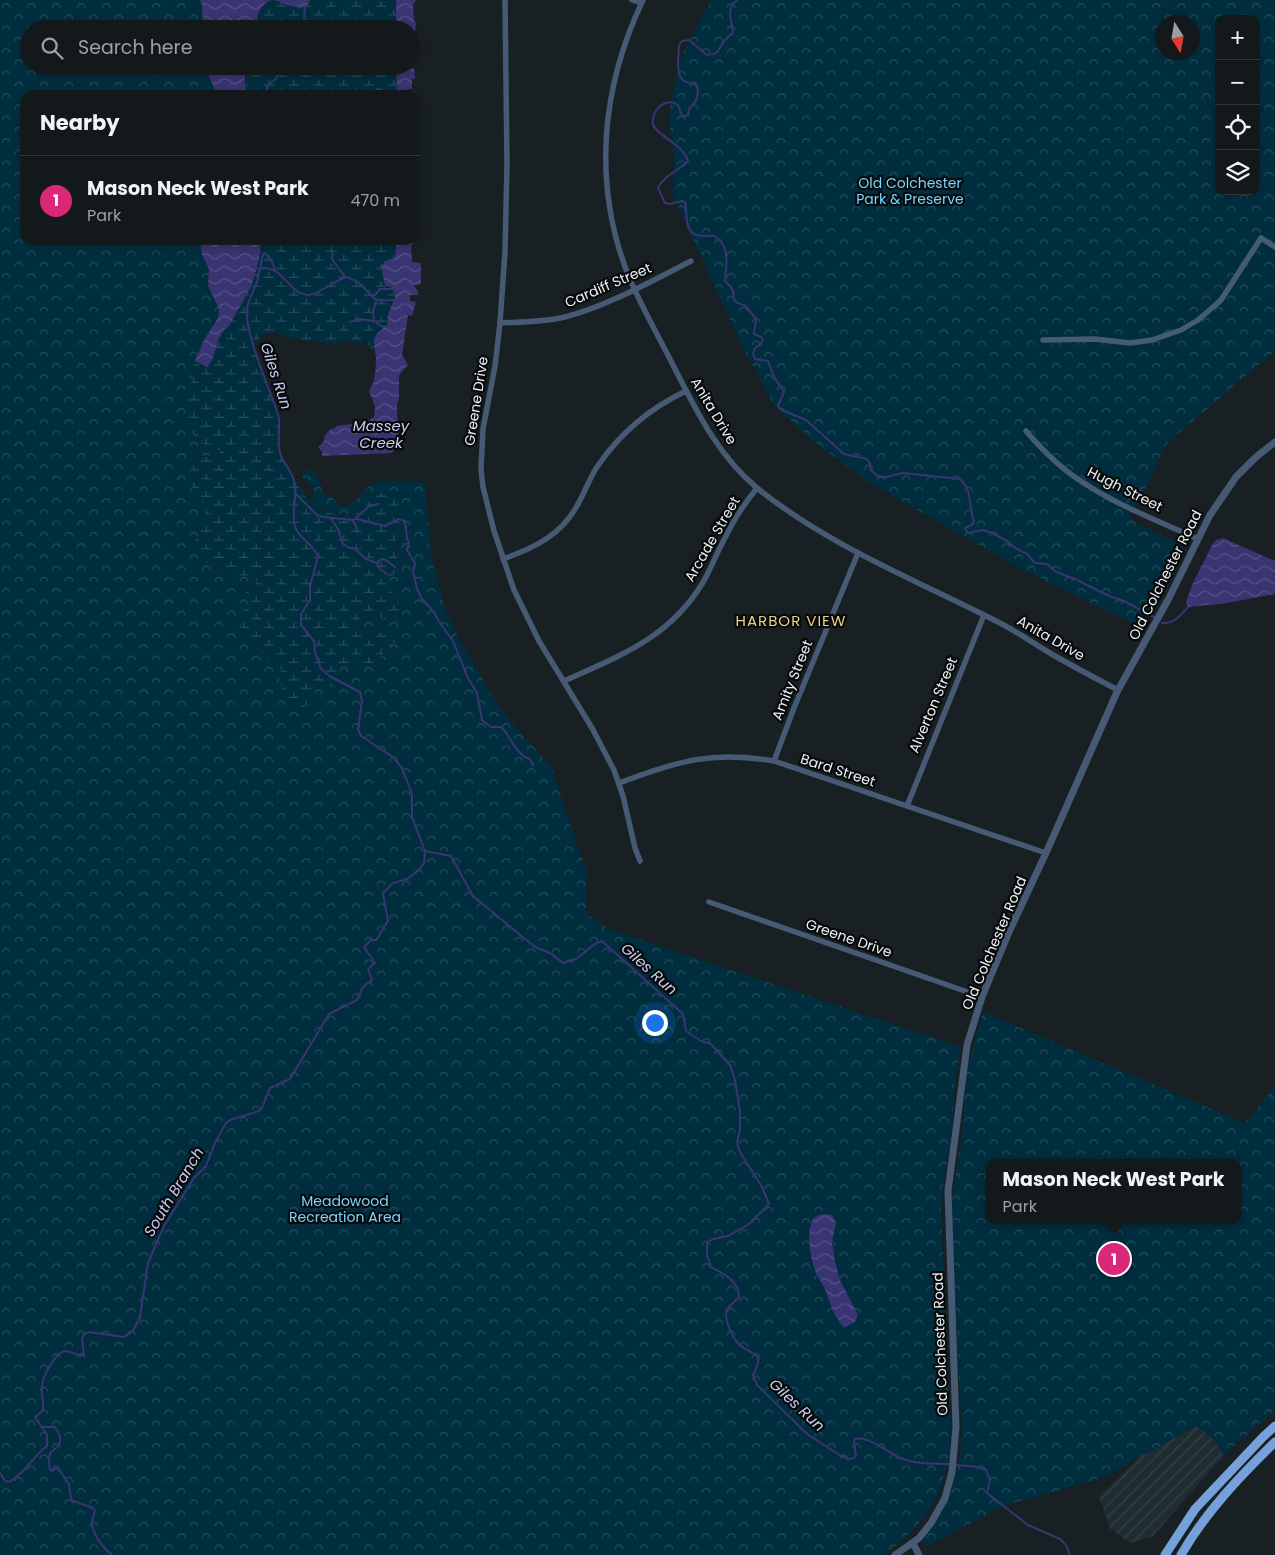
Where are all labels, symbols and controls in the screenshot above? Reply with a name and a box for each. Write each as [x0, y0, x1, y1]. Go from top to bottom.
north arrow [1155, 15, 1200, 60]
map controls [1215, 15, 1260, 195]
button: + [1215, 15, 1260, 60]
search box [20, 20, 420, 75]
icon: search [38, 34, 66, 62]
text: Search here [78, 34, 192, 61]
button: − [1215, 60, 1260, 105]
button: locate [1215, 105, 1260, 150]
text: Nearby [40, 108, 120, 137]
button: layers [1215, 150, 1260, 195]
park label: Old Colchester Park & Preserve [856, 173, 964, 209]
text: Mason Neck West Park [87, 175, 309, 202]
text: 1 [53, 189, 59, 212]
text: 470 m [350, 189, 400, 212]
text: Park [87, 204, 121, 227]
street label: Cardiff Street [562, 258, 654, 312]
water label: Giles Run [256, 340, 297, 412]
street label: Greene Drive [459, 355, 493, 447]
street label: Anita Drive [686, 374, 742, 449]
water label: Massey Creek [353, 415, 410, 453]
street label: Hugh Street [1084, 462, 1166, 516]
street label: Arcade Street [679, 493, 745, 585]
street label: Old Colchester Road [1124, 507, 1206, 643]
district label: HARBOR VIEW [736, 610, 846, 631]
street label: Anita Drive [1013, 611, 1089, 666]
street label: Amity Street [767, 637, 817, 723]
street label: Alverton Street [904, 654, 962, 756]
street label: Bard Street [798, 749, 878, 791]
street label: Old Colchester Road [957, 873, 1031, 1013]
street label: Greene Drive [803, 914, 895, 962]
water label: Giles Run [617, 938, 682, 1000]
your location [642, 1010, 668, 1036]
water label: South Branch [139, 1143, 209, 1240]
popup [986, 1159, 1241, 1224]
text: Mason Neck West Park [1003, 1166, 1224, 1193]
park label: Meadowood Recreation Area [289, 1191, 401, 1227]
text: Park [1003, 1195, 1037, 1218]
pin: 1 [1098, 1240, 1130, 1278]
street label: Old Colchester Road [928, 1272, 952, 1416]
water label: Giles Run [765, 1373, 830, 1436]

